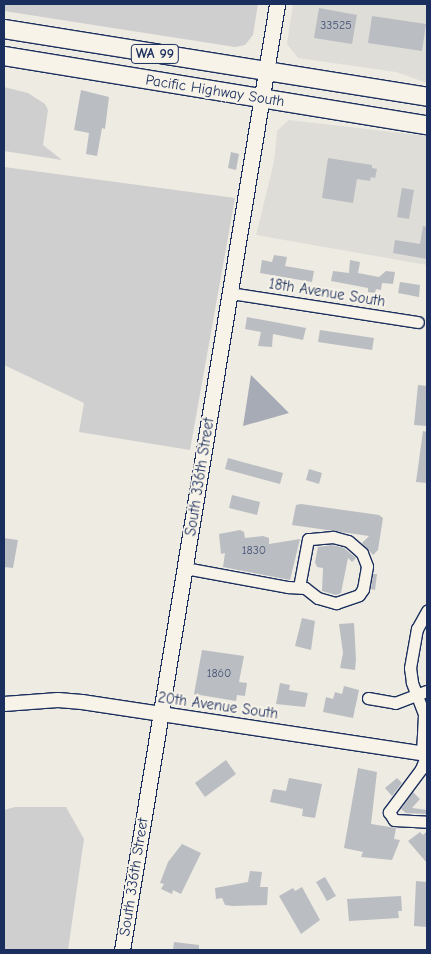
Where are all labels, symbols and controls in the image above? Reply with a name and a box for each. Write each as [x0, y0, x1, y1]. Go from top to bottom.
house number: 33525 [320, 19, 352, 33]
road number: WA 99 [130, 42, 180, 66]
street label: Pacific Highway South [144, 71, 286, 111]
street label: 18th Avenue South [267, 275, 387, 311]
street label: South 336th Street [182, 417, 218, 537]
house number: 1830 [242, 544, 266, 558]
house number: 1860 [207, 667, 231, 681]
street label: 20th Avenue South [157, 689, 279, 723]
street label: South 336th Street [116, 817, 152, 937]

